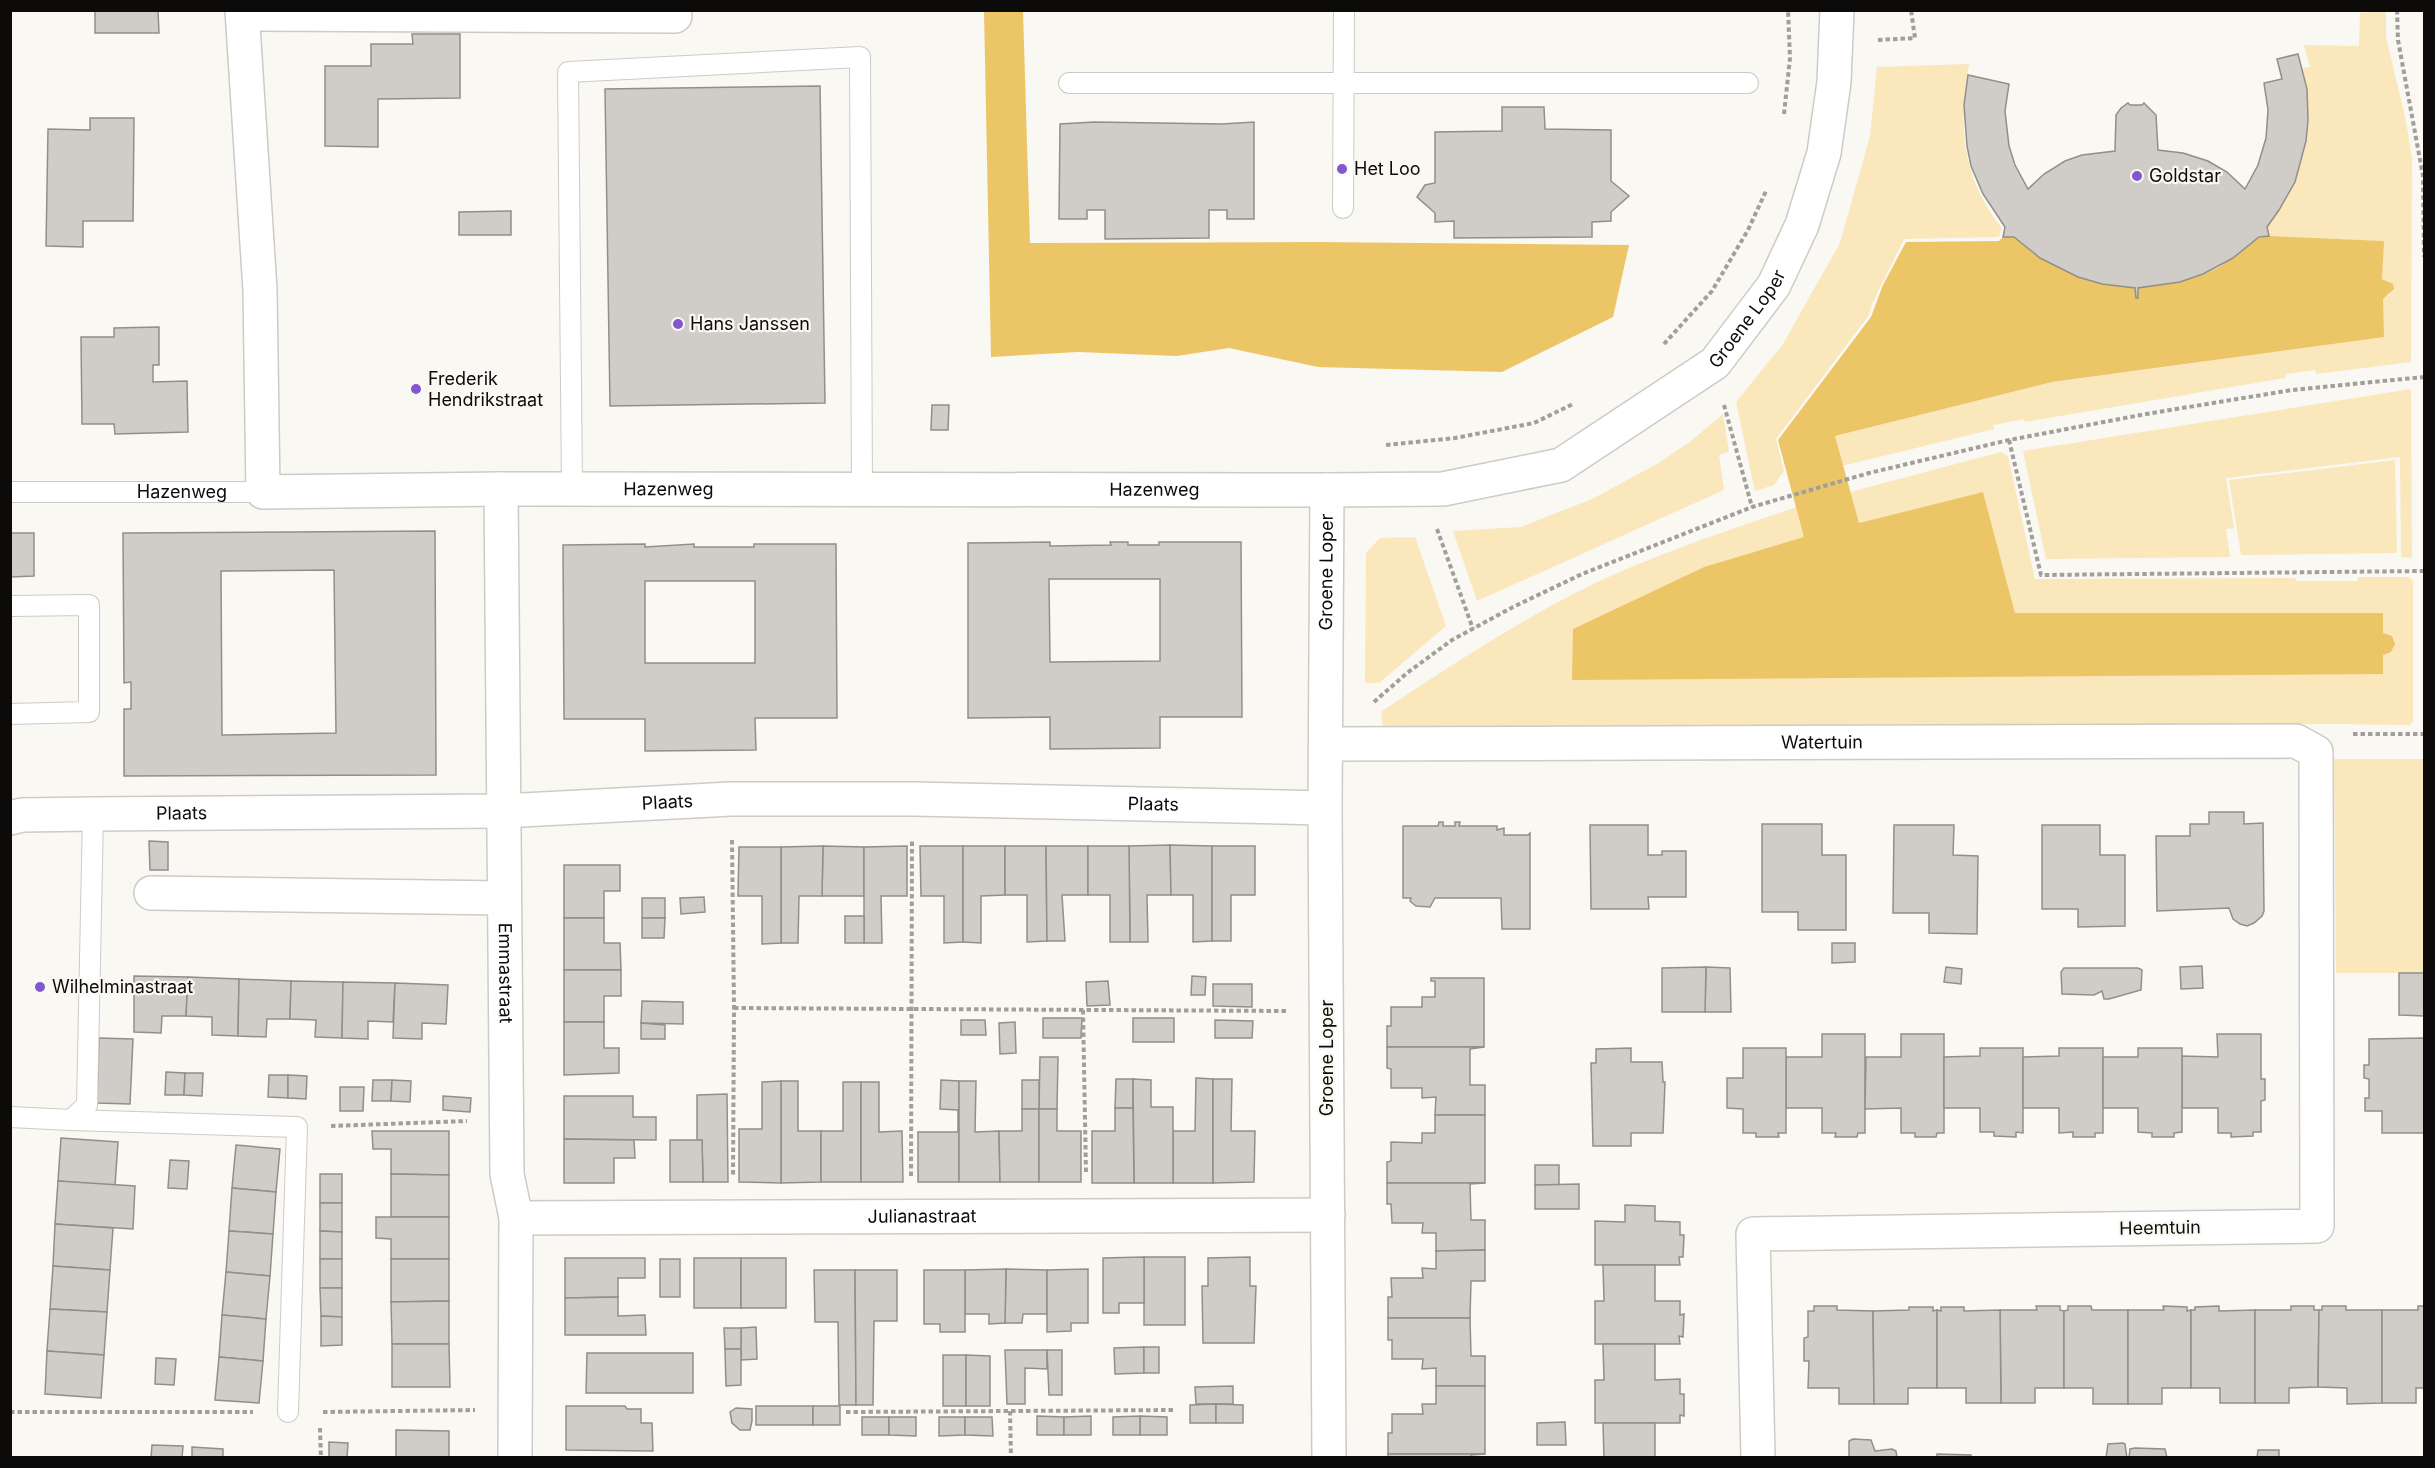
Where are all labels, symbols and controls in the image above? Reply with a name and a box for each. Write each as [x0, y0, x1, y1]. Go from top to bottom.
place label: Het Loo [1354, 158, 1421, 179]
marker: Het Loo [1335, 162, 1349, 176]
place label: Goldstar [2149, 165, 2221, 186]
marker: Goldstar [2130, 169, 2144, 183]
street label: Groene Loper [1704, 266, 1790, 372]
place label: Hans Janssen [690, 313, 810, 334]
marker: Hans Janssen [671, 317, 685, 331]
place label: Frederik Hendrikstraat [428, 368, 543, 410]
marker: Frederik Hendrikstraat [409, 382, 423, 396]
street label: Hazenweg [623, 478, 714, 499]
street label: Hazenweg [1109, 479, 1200, 500]
street label: Hazenweg [137, 481, 227, 502]
street label: Groene Loper [1315, 513, 1337, 630]
street label: Watertuin [1781, 731, 1863, 753]
street label: Plaats [641, 790, 694, 814]
street label: Plaats [1127, 793, 1179, 815]
street label: Plaats [156, 802, 207, 824]
street label: Emmastraat [495, 922, 517, 1024]
place label: Wilhelminastraat [52, 976, 193, 997]
marker: Wilhelminastraat [33, 980, 47, 994]
street label: Groene Loper [1316, 999, 1337, 1116]
street label: Julianastraat [868, 1205, 977, 1227]
street label: Heemtuin [2119, 1216, 2201, 1239]

